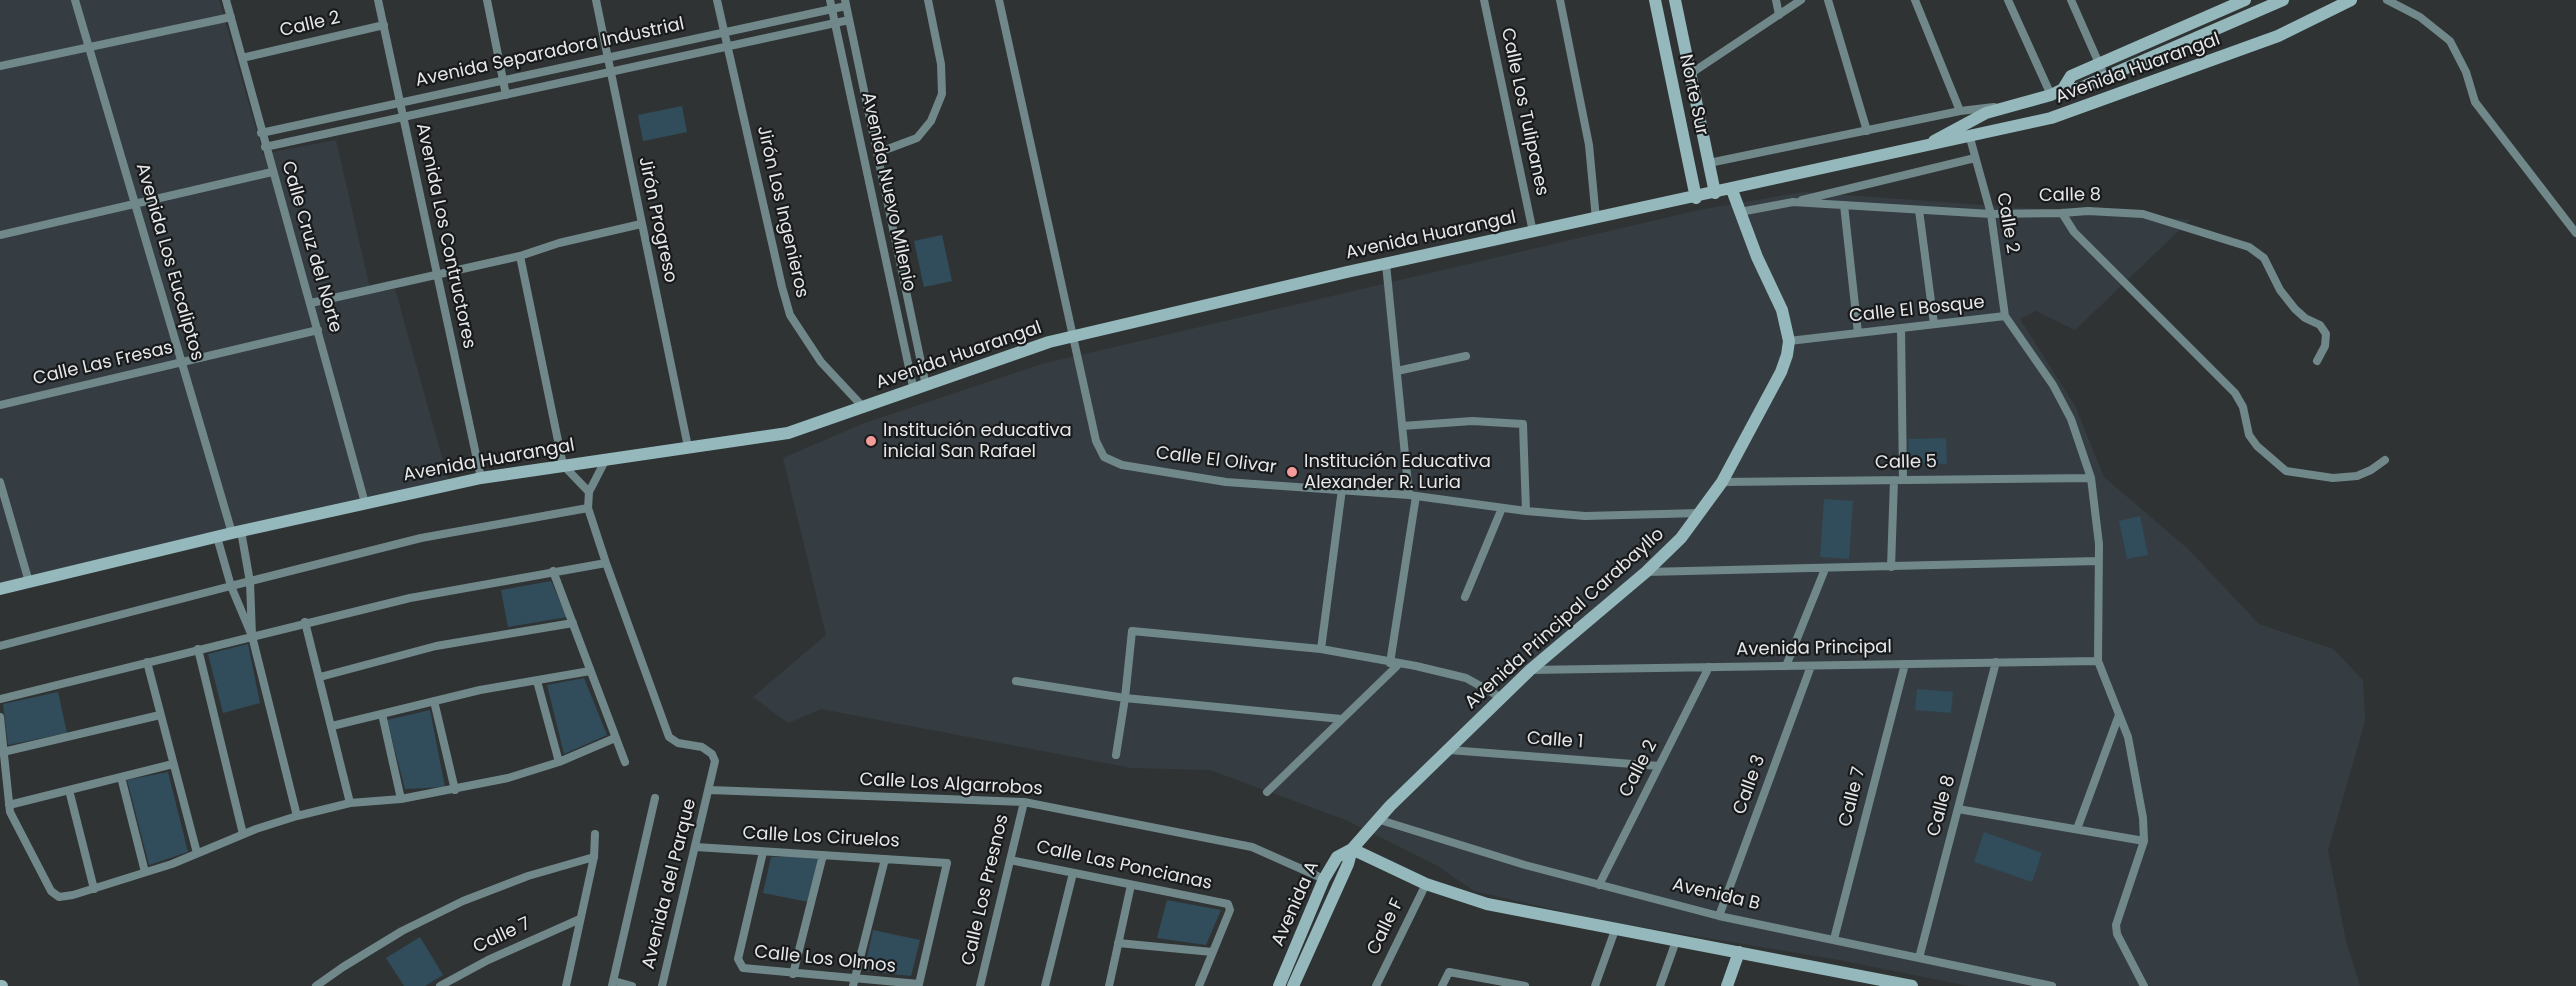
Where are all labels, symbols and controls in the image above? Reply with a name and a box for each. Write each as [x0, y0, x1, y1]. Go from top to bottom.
street label: Calle 2 [278, 8, 342, 42]
street label: Avenida Separadora Industrial [414, 14, 686, 92]
street label: Calle Los Tulipanes [1496, 26, 1552, 198]
street label: Avenida Huarangal [2053, 29, 2223, 109]
street label: Norte Sur [1674, 53, 1712, 137]
street label: Avenida Nuevo Milenio [856, 90, 920, 294]
street label: Avenida Los Contructores [411, 121, 479, 351]
street label: Jirón Los Ingenieros [752, 124, 812, 300]
street label: Jirón Progreso [633, 155, 681, 285]
street label: Calle Cruz del Norte [276, 159, 346, 335]
street label: Avenida Los Eucaliptos [130, 161, 208, 363]
street label: Calle 8 [2039, 185, 2101, 207]
street label: Calle 2 [1991, 191, 2023, 255]
street label: Avenida Huarangal [1344, 207, 1518, 265]
street label: Calle El Bosque [1848, 292, 1986, 328]
street label: Avenida Huarangal [873, 317, 1045, 395]
street label: Calle Las Fresas [31, 337, 175, 391]
place label: Institución educativa inicial San Rafael [883, 420, 1072, 462]
marker: Institución educativa inicial San Rafael [864, 434, 878, 448]
street label: Avenida Huarangal [402, 435, 576, 487]
street label: Calle El Olivar [1154, 443, 1278, 479]
place label: Institución Educativa Alexander R. Luria [1304, 451, 1491, 494]
street label: Calle 5 [1875, 452, 1937, 474]
marker: Institución Educativa Alexander R. Luria [1285, 465, 1299, 479]
street label: Avenida Principal Carabayllo [1461, 524, 1669, 714]
street label: Avenida Principal [1736, 637, 1892, 661]
street label: Calle 1 [1526, 728, 1584, 754]
street label: Calle 2 [1615, 737, 1663, 801]
street label: Calle 3 [1729, 752, 1771, 818]
street label: Calle 7 [1835, 765, 1871, 829]
street label: Calle Los Algarrobos [859, 769, 1043, 801]
street label: Calle 8 [1924, 773, 1960, 839]
street label: Avenida del Parque [638, 796, 702, 972]
street label: Calle Los Presnos [958, 812, 1014, 968]
street label: Calle Los Ciruelos [742, 823, 900, 853]
street label: Calle Las Poncianas [1034, 837, 1214, 895]
street label: Avenida A [1268, 858, 1324, 950]
street label: Avenida B [1670, 874, 1762, 916]
street label: Calle F [1363, 895, 1409, 959]
street label: Calle 7 [470, 913, 534, 959]
street label: Calle Los Olmos [753, 942, 897, 978]

